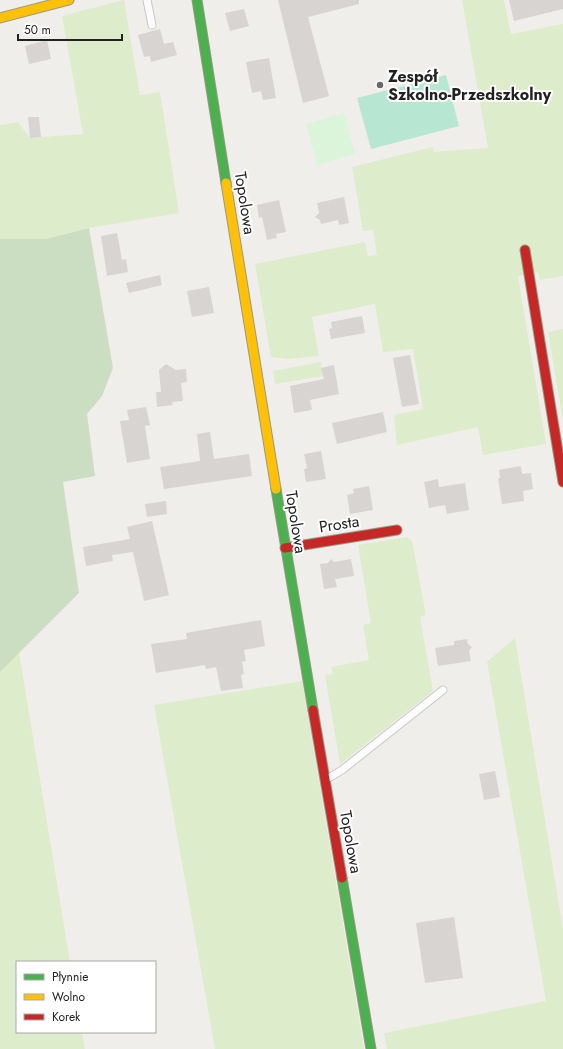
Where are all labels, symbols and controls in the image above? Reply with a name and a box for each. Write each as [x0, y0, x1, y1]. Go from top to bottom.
scale bar [18, 16, 122, 42]
text: 50 m [24, 21, 51, 39]
place label: Zespół Szkolno-Przedszkolny [388, 65, 552, 106]
marker: Zespół Szkolno-Przedszkolny [375, 80, 385, 90]
street label: Topolowa [229, 170, 261, 236]
street label: Topolowa [280, 489, 312, 555]
street label: Prosta [317, 509, 361, 539]
street label: Topolowa [334, 809, 368, 875]
legend [16, 961, 156, 1033]
text: Płynnie [52, 968, 89, 986]
text: Wolno [52, 988, 86, 1006]
text: Korek [52, 1008, 81, 1026]

